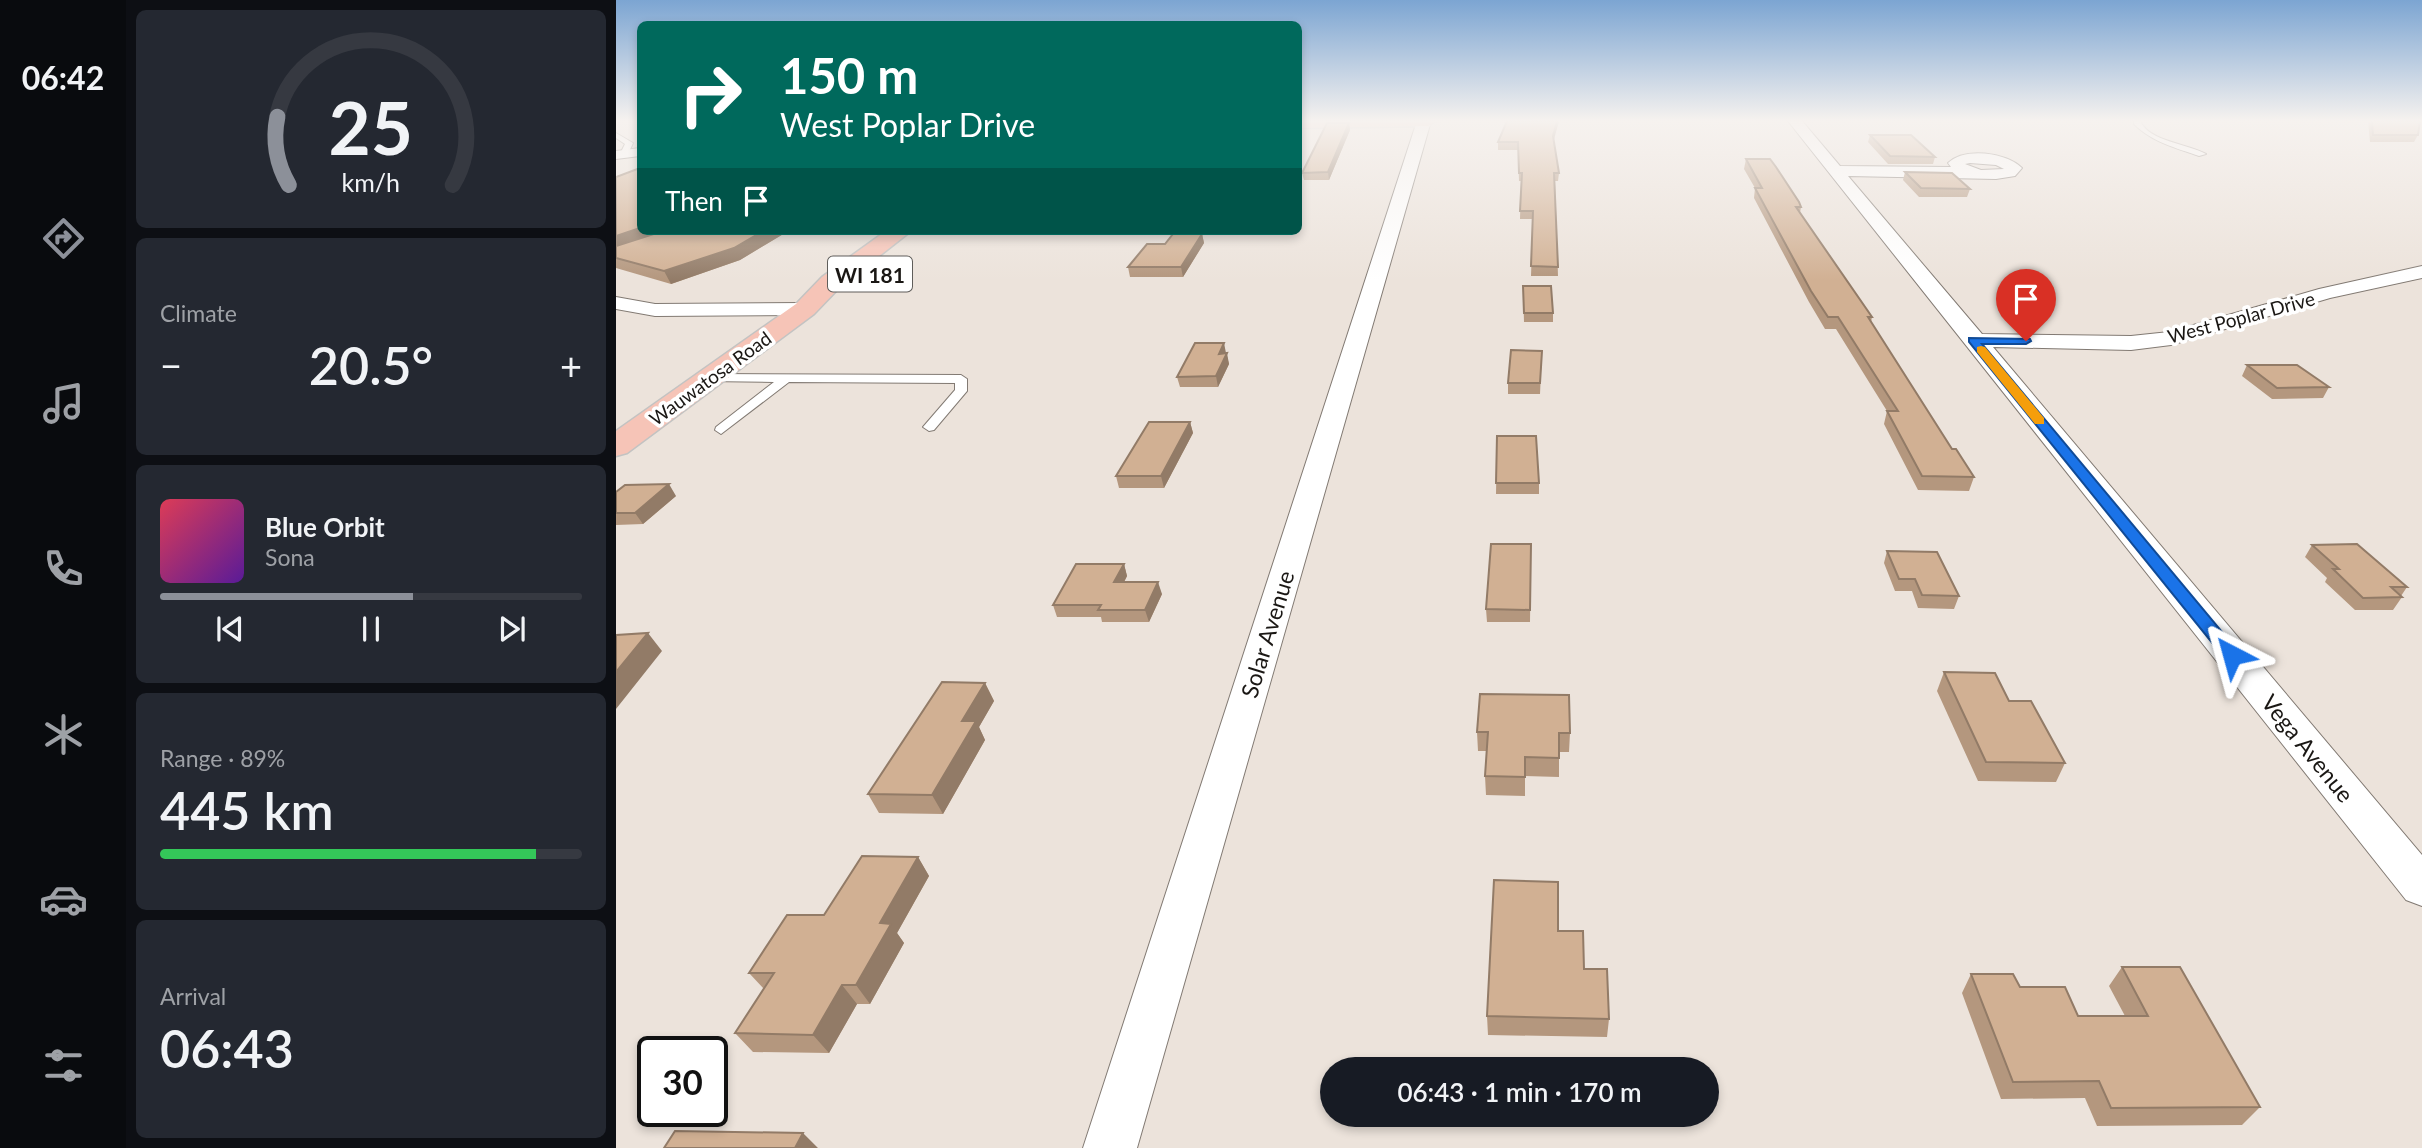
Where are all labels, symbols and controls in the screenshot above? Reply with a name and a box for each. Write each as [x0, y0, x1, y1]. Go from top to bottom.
text: 150 m [780, 46, 918, 104]
icon: right [665, 49, 756, 140]
text: 06:42 [22, 58, 104, 97]
text: 25 [329, 83, 413, 171]
text: West Poplar Drive [780, 105, 1035, 144]
text: km/h [342, 167, 400, 197]
icon: arrive [737, 182, 775, 220]
text: Then [665, 185, 723, 217]
icon: directions [39, 214, 88, 263]
road number: WI 181 [828, 256, 912, 292]
pin [1996, 269, 2056, 341]
icon: arrive [2007, 280, 2045, 318]
street label: West Poplar Drive [2165, 286, 2317, 348]
text: Climate [160, 299, 237, 327]
street label: Wauwatosa Road [645, 326, 775, 430]
text: 20.5° [309, 334, 433, 396]
text: − [160, 342, 182, 388]
text: + [560, 342, 582, 388]
icon: music [39, 379, 88, 428]
text: Blue Orbit [265, 511, 385, 543]
text: Sona [265, 543, 315, 571]
icon: phone [39, 544, 88, 593]
street label: Solar Avenue [1234, 567, 1300, 701]
icon: previous [211, 610, 249, 648]
icon: pause [352, 610, 390, 648]
icon: next [493, 610, 531, 648]
position arrow [2195, 618, 2269, 692]
street label: Vega Avenue [2256, 688, 2360, 808]
icon: climate [39, 710, 88, 759]
text: Range · 89% [160, 744, 285, 772]
text: 445 km [160, 779, 334, 841]
icon: car [39, 875, 88, 924]
text: Arrival [160, 982, 226, 1010]
text: 06:43 [160, 1017, 294, 1079]
speed limit sign: 30 [637, 1036, 728, 1127]
icon: filters [39, 1041, 88, 1090]
text: 06:43 · 1 min · 170 m [1397, 1076, 1642, 1108]

